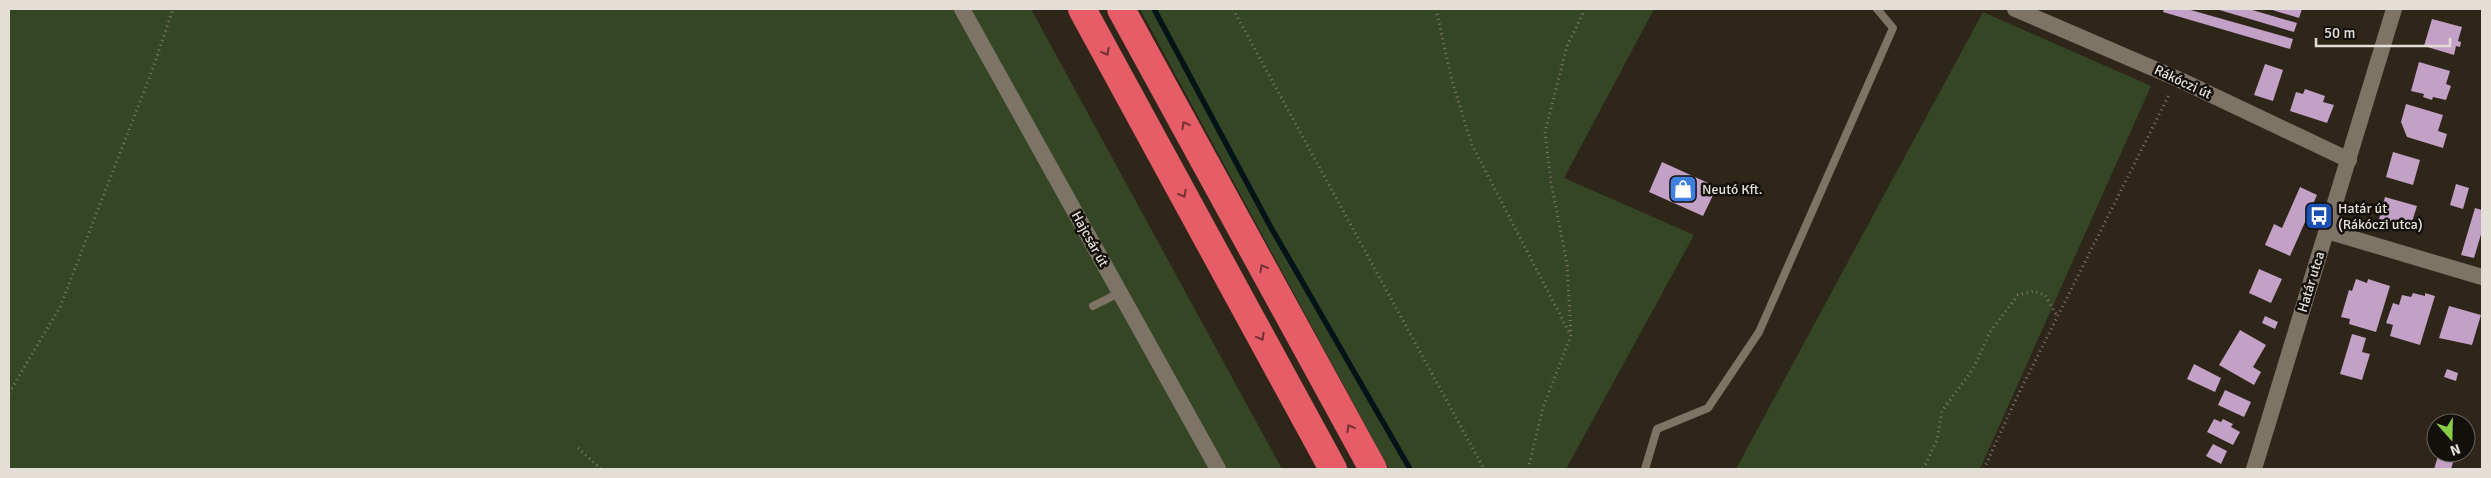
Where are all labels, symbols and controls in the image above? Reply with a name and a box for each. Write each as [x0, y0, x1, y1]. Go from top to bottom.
scale bar [2316, 15, 2450, 47]
text: 50 m [2324, 24, 2355, 42]
one-way arrow [1099, 46, 1109, 55]
street label: Rákóczi út [2151, 61, 2215, 103]
one-way arrow [1181, 121, 1191, 130]
shop icon: Neutó Kft. [1668, 174, 1698, 204]
place label: Neutó Kft. [1702, 181, 1762, 198]
one-way arrow [1177, 189, 1187, 198]
place label: Határ út (Rákóczi utca) [2338, 200, 2423, 233]
bus stop icon: Határ út (Rákóczi utca) [2304, 201, 2334, 231]
street label: Hajcsár út [1068, 208, 1112, 270]
street label: Határ utca [2294, 250, 2328, 314]
one-way arrow [1259, 264, 1269, 273]
one-way arrow [1255, 332, 1265, 341]
north arrow [2426, 413, 2476, 463]
one-way arrow [1347, 424, 1357, 433]
text: N [2448, 440, 2463, 459]

